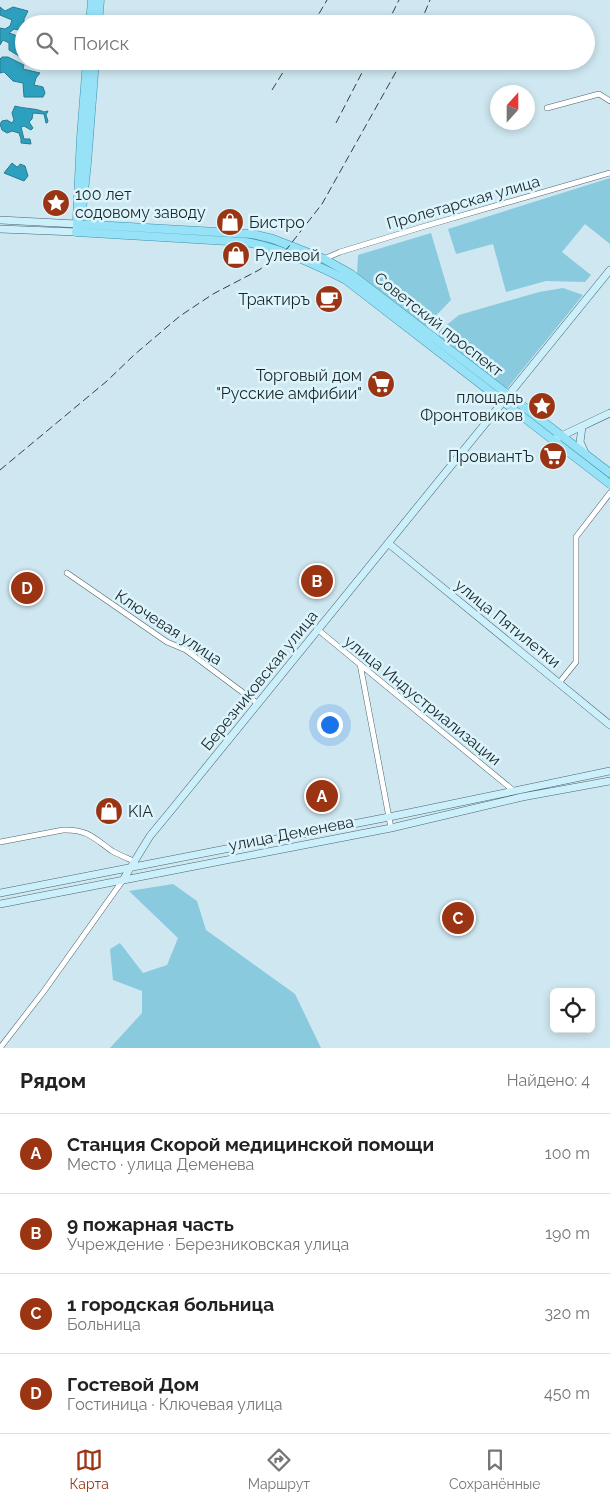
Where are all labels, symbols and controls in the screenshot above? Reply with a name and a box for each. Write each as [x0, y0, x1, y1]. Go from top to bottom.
search box [15, 15, 595, 70]
icon: search [33, 29, 61, 57]
text: Поиск [73, 32, 129, 54]
north arrow [490, 85, 535, 130]
street label: Пролетарская улица [384, 172, 542, 233]
place label: 100 лет содовому заводу [75, 185, 206, 222]
place icon: 100 лет содовому заводу [41, 188, 71, 218]
shop icon: Бистро [215, 207, 245, 237]
place label: Бистро [249, 213, 305, 232]
shop icon: Рулевой [221, 240, 251, 270]
place label: Рулевой [255, 246, 320, 265]
street label: Советский проспект [371, 268, 507, 381]
cafe icon: Трактиръ [314, 284, 344, 314]
place label: Трактиръ [238, 290, 310, 309]
place label: Торговый дом "Русские амфибии" [216, 366, 362, 403]
supermarket icon: Торговый дом "Русские амфибии" [366, 369, 396, 399]
place label: площадь Фронтовиков [420, 388, 523, 425]
place icon: площадь Фронтовиков [527, 391, 557, 421]
supermarket icon: ПровиантЪ [538, 441, 568, 471]
place label: ПровиантЪ [448, 447, 534, 466]
pin: B [301, 562, 333, 600]
pin: D [11, 569, 43, 607]
street label: улица Пятилетки [451, 575, 564, 672]
street label: Ключевая улица [112, 586, 226, 669]
street label: Березниковская улица [197, 607, 322, 754]
street label: улица Индустриализации [341, 631, 505, 769]
your location [317, 712, 343, 738]
pin: A [306, 777, 338, 815]
shop icon: KIA [94, 796, 124, 826]
place label: KIA [128, 802, 153, 821]
street label: улица Деменева [227, 812, 355, 855]
pin: C [442, 899, 474, 937]
map controls [550, 988, 595, 1033]
button: locate [550, 988, 595, 1033]
text: Рядом [20, 1068, 86, 1093]
text: Найдено: 4 [507, 1071, 590, 1090]
text: Станция Скорой медицинской помощи [67, 1133, 434, 1155]
text: A [31, 1144, 41, 1163]
text: 100 m [545, 1144, 590, 1163]
text: Место · улица Деменева [67, 1155, 254, 1174]
text: 9 пожарная часть [67, 1213, 234, 1235]
text: B [31, 1224, 41, 1243]
text: 190 m [545, 1224, 590, 1243]
text: Учреждение · Березниковская улица [67, 1235, 349, 1254]
text: 1 городская больница [67, 1293, 274, 1315]
text: C [31, 1304, 41, 1323]
text: 320 m [545, 1304, 590, 1323]
text: Больница [67, 1315, 141, 1334]
text: Гостевой Дом [67, 1373, 199, 1395]
text: D [30, 1384, 42, 1403]
text: 450 m [544, 1384, 590, 1403]
text: Гостиница · Ключевая улица [67, 1395, 283, 1414]
tab: Карта [69, 1446, 109, 1492]
tab: Маршрут [248, 1446, 310, 1492]
tab: Сохранённые [449, 1446, 541, 1492]

